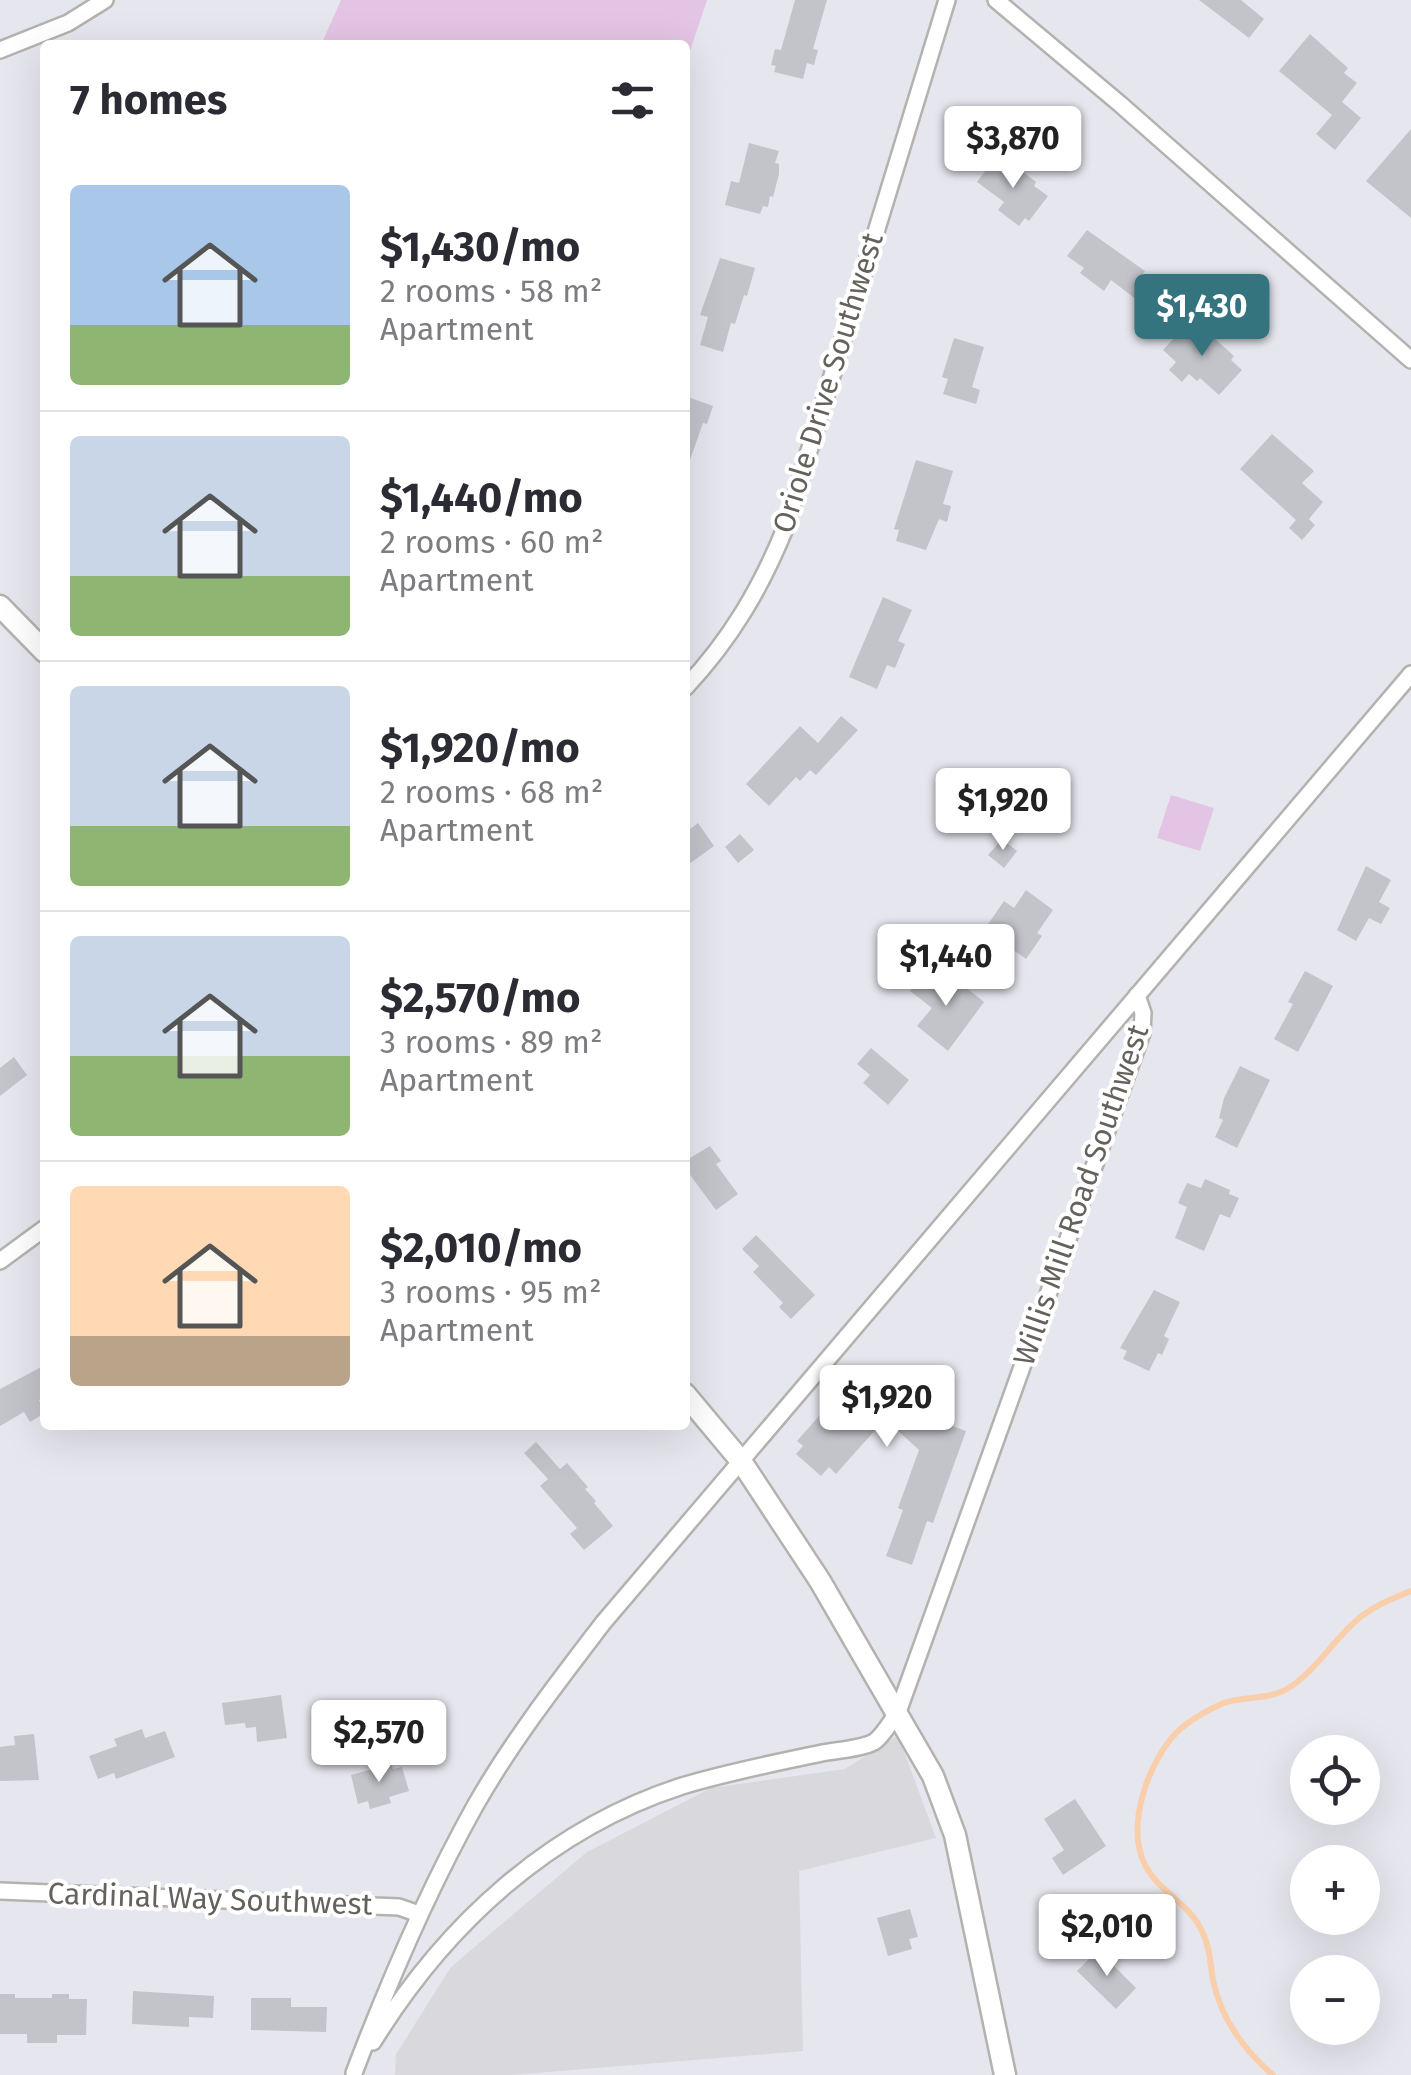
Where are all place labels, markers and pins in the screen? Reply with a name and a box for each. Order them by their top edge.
pin: $3,870 [932,106,1094,191]
pin: $1,430 [1121,274,1283,359]
pin: $1,920 [922,768,1084,853]
pin: $1,440 [865,924,1027,1009]
pin: $1,920 [806,1365,968,1450]
pin: $2,570 [298,1700,460,1785]
pin: $2,010 [1026,1894,1188,1979]

